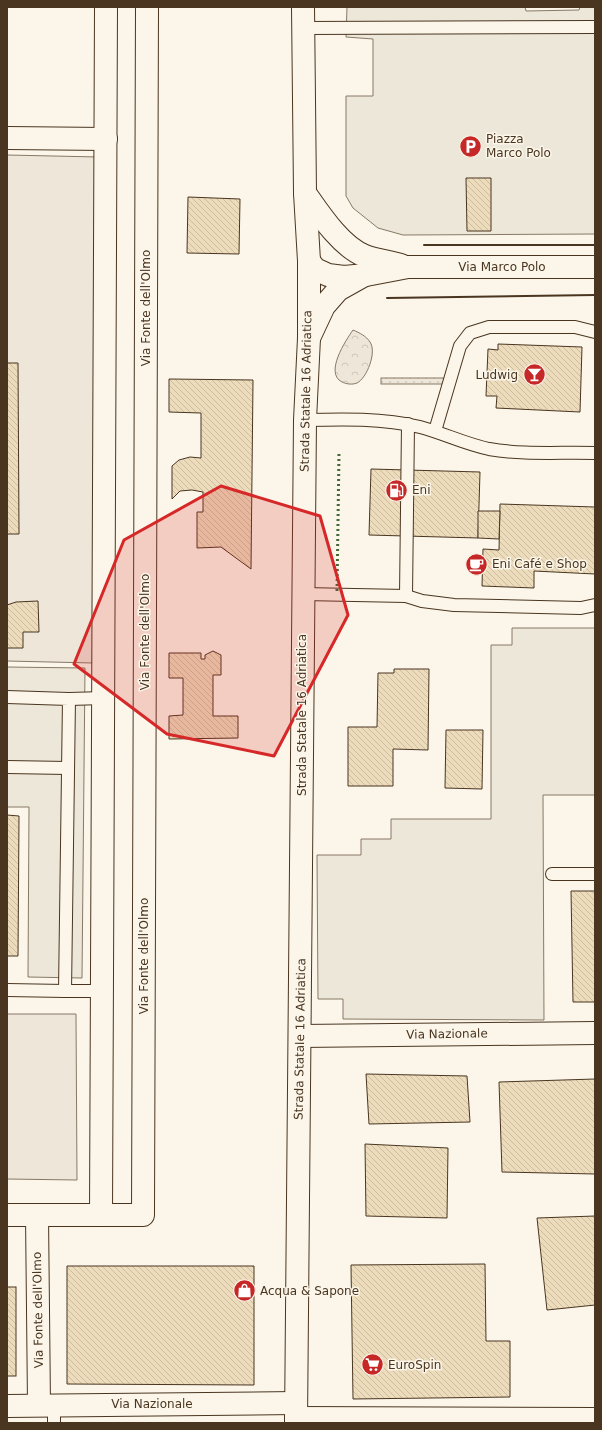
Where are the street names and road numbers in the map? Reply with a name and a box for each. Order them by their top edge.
street label: Via Fonte dell'Olmo [139,250,153,366]
street label: Via Marco Polo [458,260,546,274]
street label: Strada Statale 16 Adriatica [298,310,314,472]
street label: Via Fonte dell'Olmo [138,574,152,690]
street label: Strada Statale 16 Adriatica [295,634,309,796]
street label: Via Fonte dell'Olmo [137,898,151,1014]
street label: Strada Statale 16 Adriatica [292,958,308,1120]
street label: Via Nazionale [406,1026,488,1042]
street label: Via Fonte dell'Olmo [30,1252,46,1368]
street label: Via Nazionale [111,1397,193,1411]

